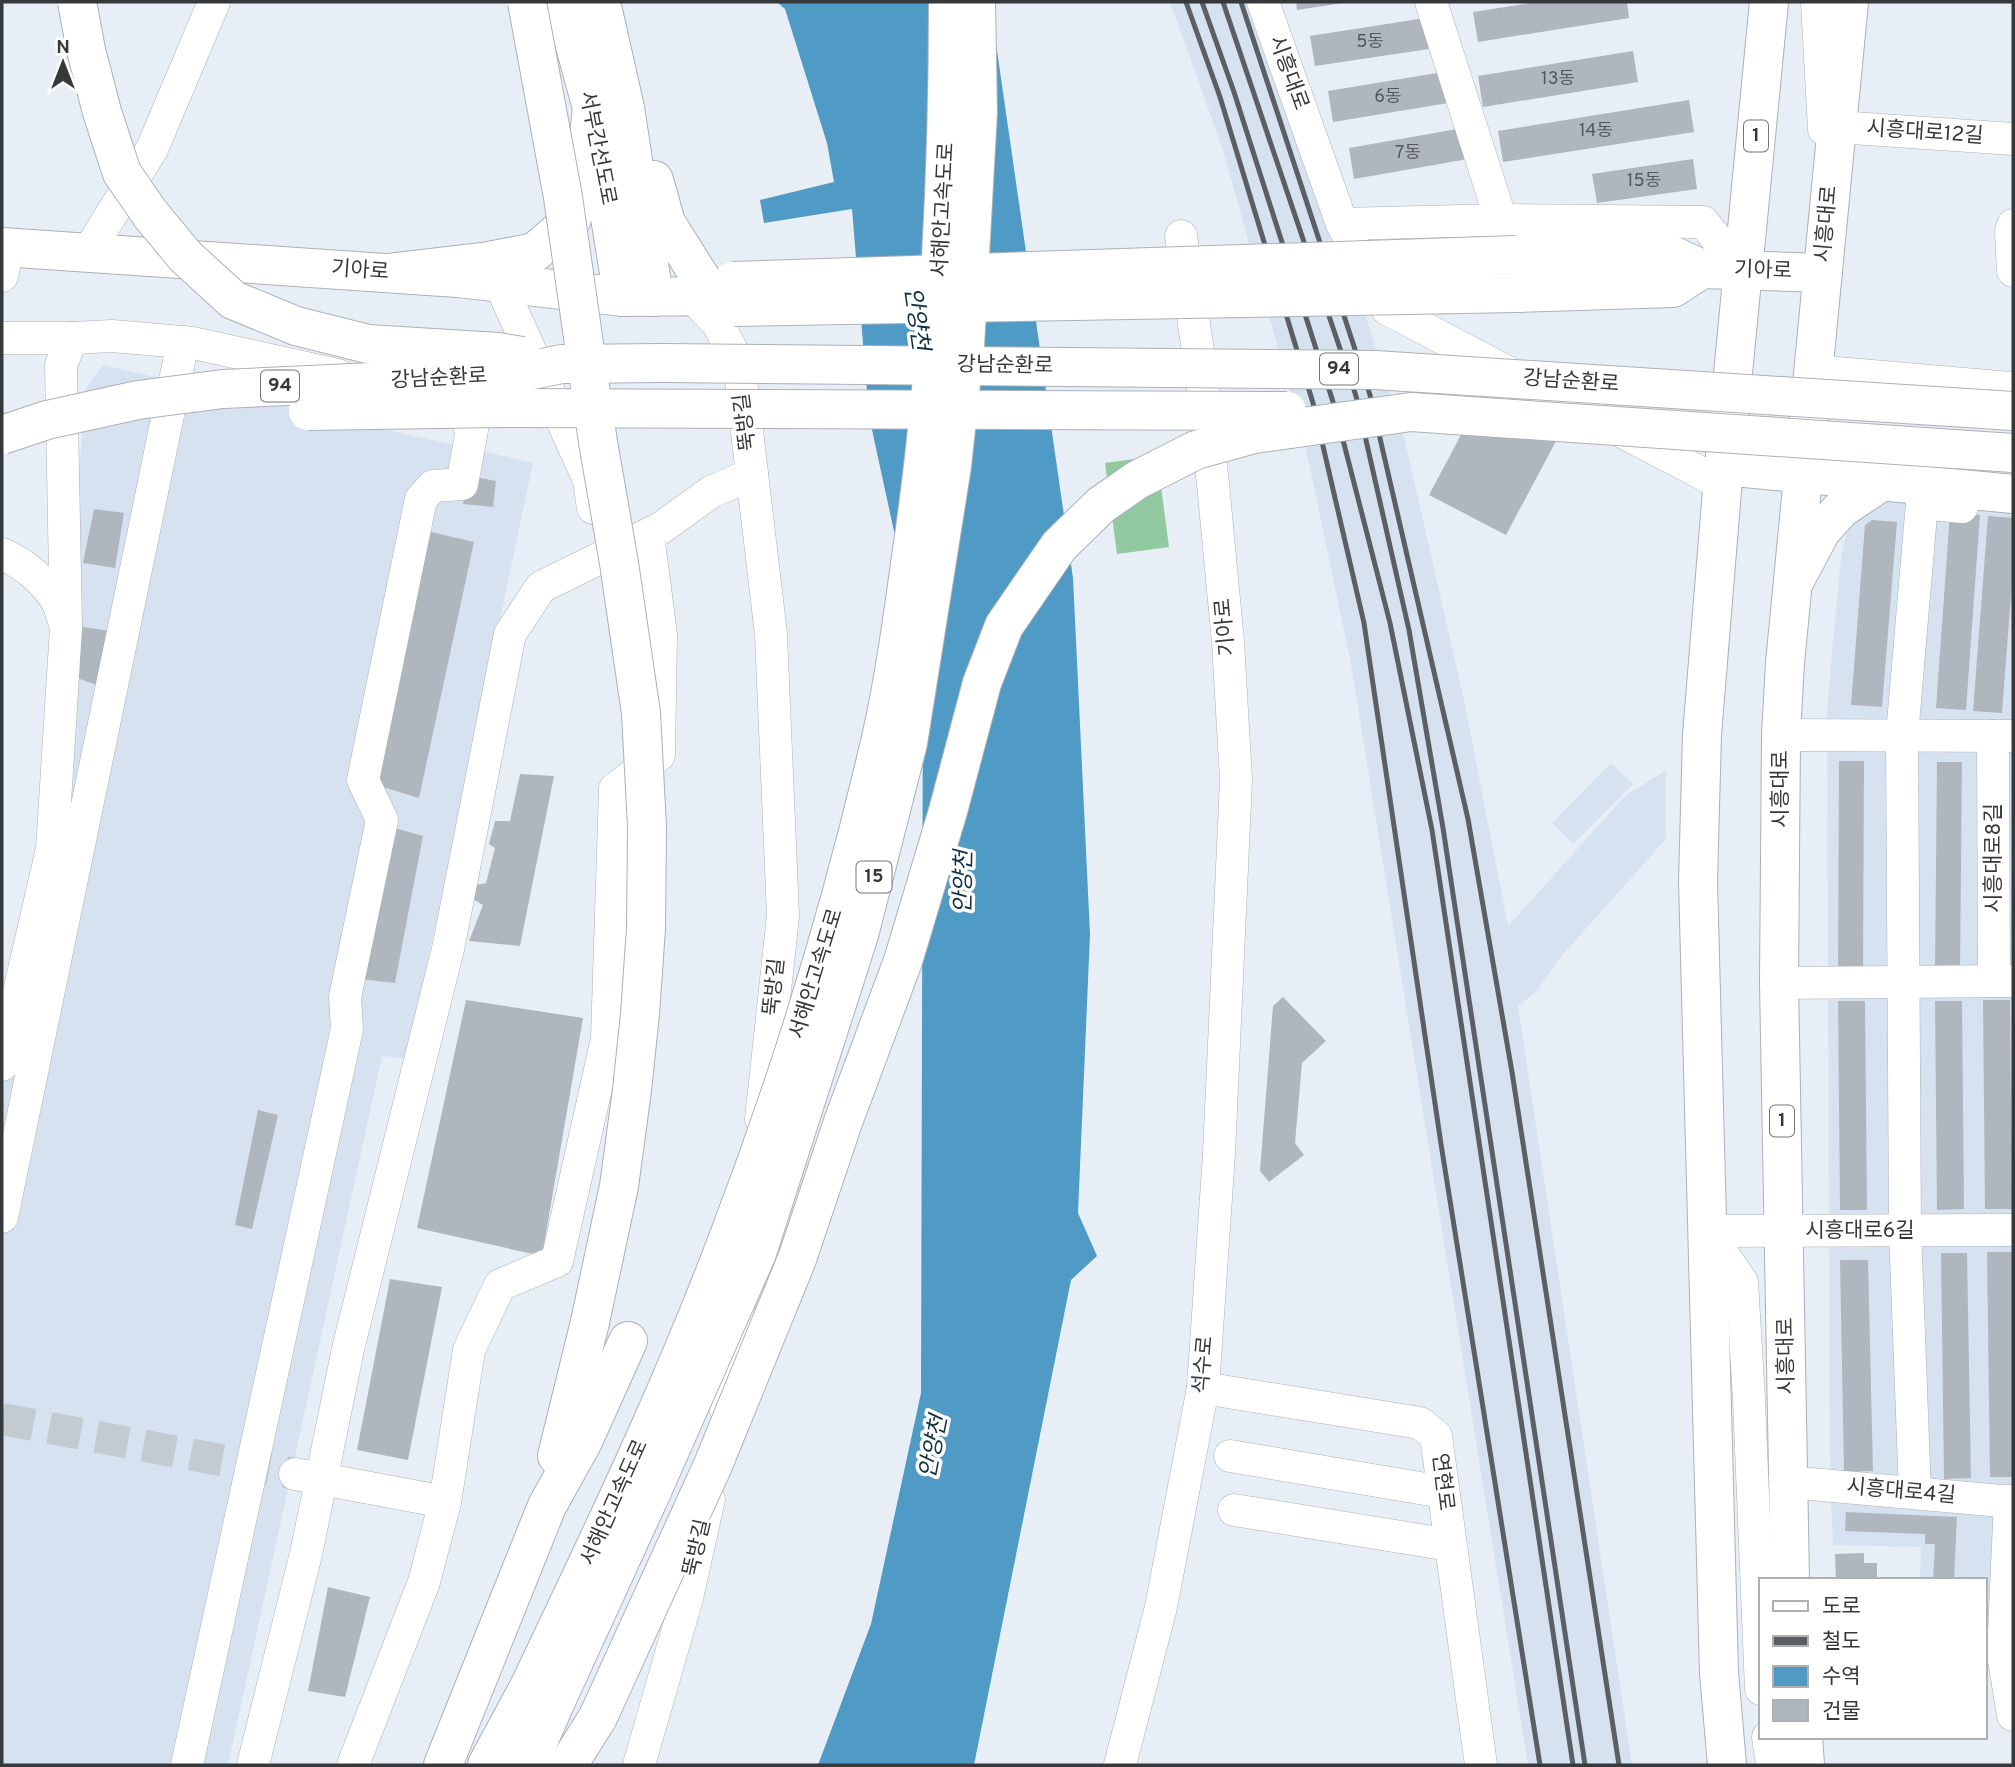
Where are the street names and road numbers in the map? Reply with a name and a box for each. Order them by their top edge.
street label: 시흥대로 [1262,32,1314,114]
street label: 서부간선도로 [573,89,621,207]
street label: 시흥대로12길 [1866,115,1984,151]
road number: 1 [1744,120,1768,152]
street label: 서해안고속도로 [927,142,961,278]
street label: 시흥대로 [1810,184,1844,264]
street label: 기아로 [330,256,390,286]
street label: 기아로 [1734,256,1792,286]
street label: 강남순환로 [956,352,1054,380]
road number: 94 [1320,354,1358,384]
street label: 강남순환로 [390,363,488,395]
street label: 강남순환로 [1522,365,1620,399]
road number: 94 [261,370,299,402]
street label: 뚝방길 [729,392,763,452]
street label: 기아로 [1210,597,1242,657]
street label: 시흥대로 [1768,750,1795,828]
street label: 시흥대로8길 [1981,803,2008,913]
road number: 15 [856,862,892,892]
street label: 서해안고속도로 [784,905,850,1043]
street label: 뚝방길 [759,957,791,1017]
road number: 1 [1770,1106,1794,1136]
street label: 시흥대로6길 [1805,1218,1915,1245]
street label: 시흥대로 [1773,1317,1801,1395]
street label: 석수로 [1188,1335,1220,1395]
street label: 서해안고속도로 [575,1436,655,1570]
street label: 연현로 [1425,1452,1459,1512]
street label: 시흥대로4길 [1845,1474,1957,1510]
street label: 뚝방길 [678,1517,718,1579]

